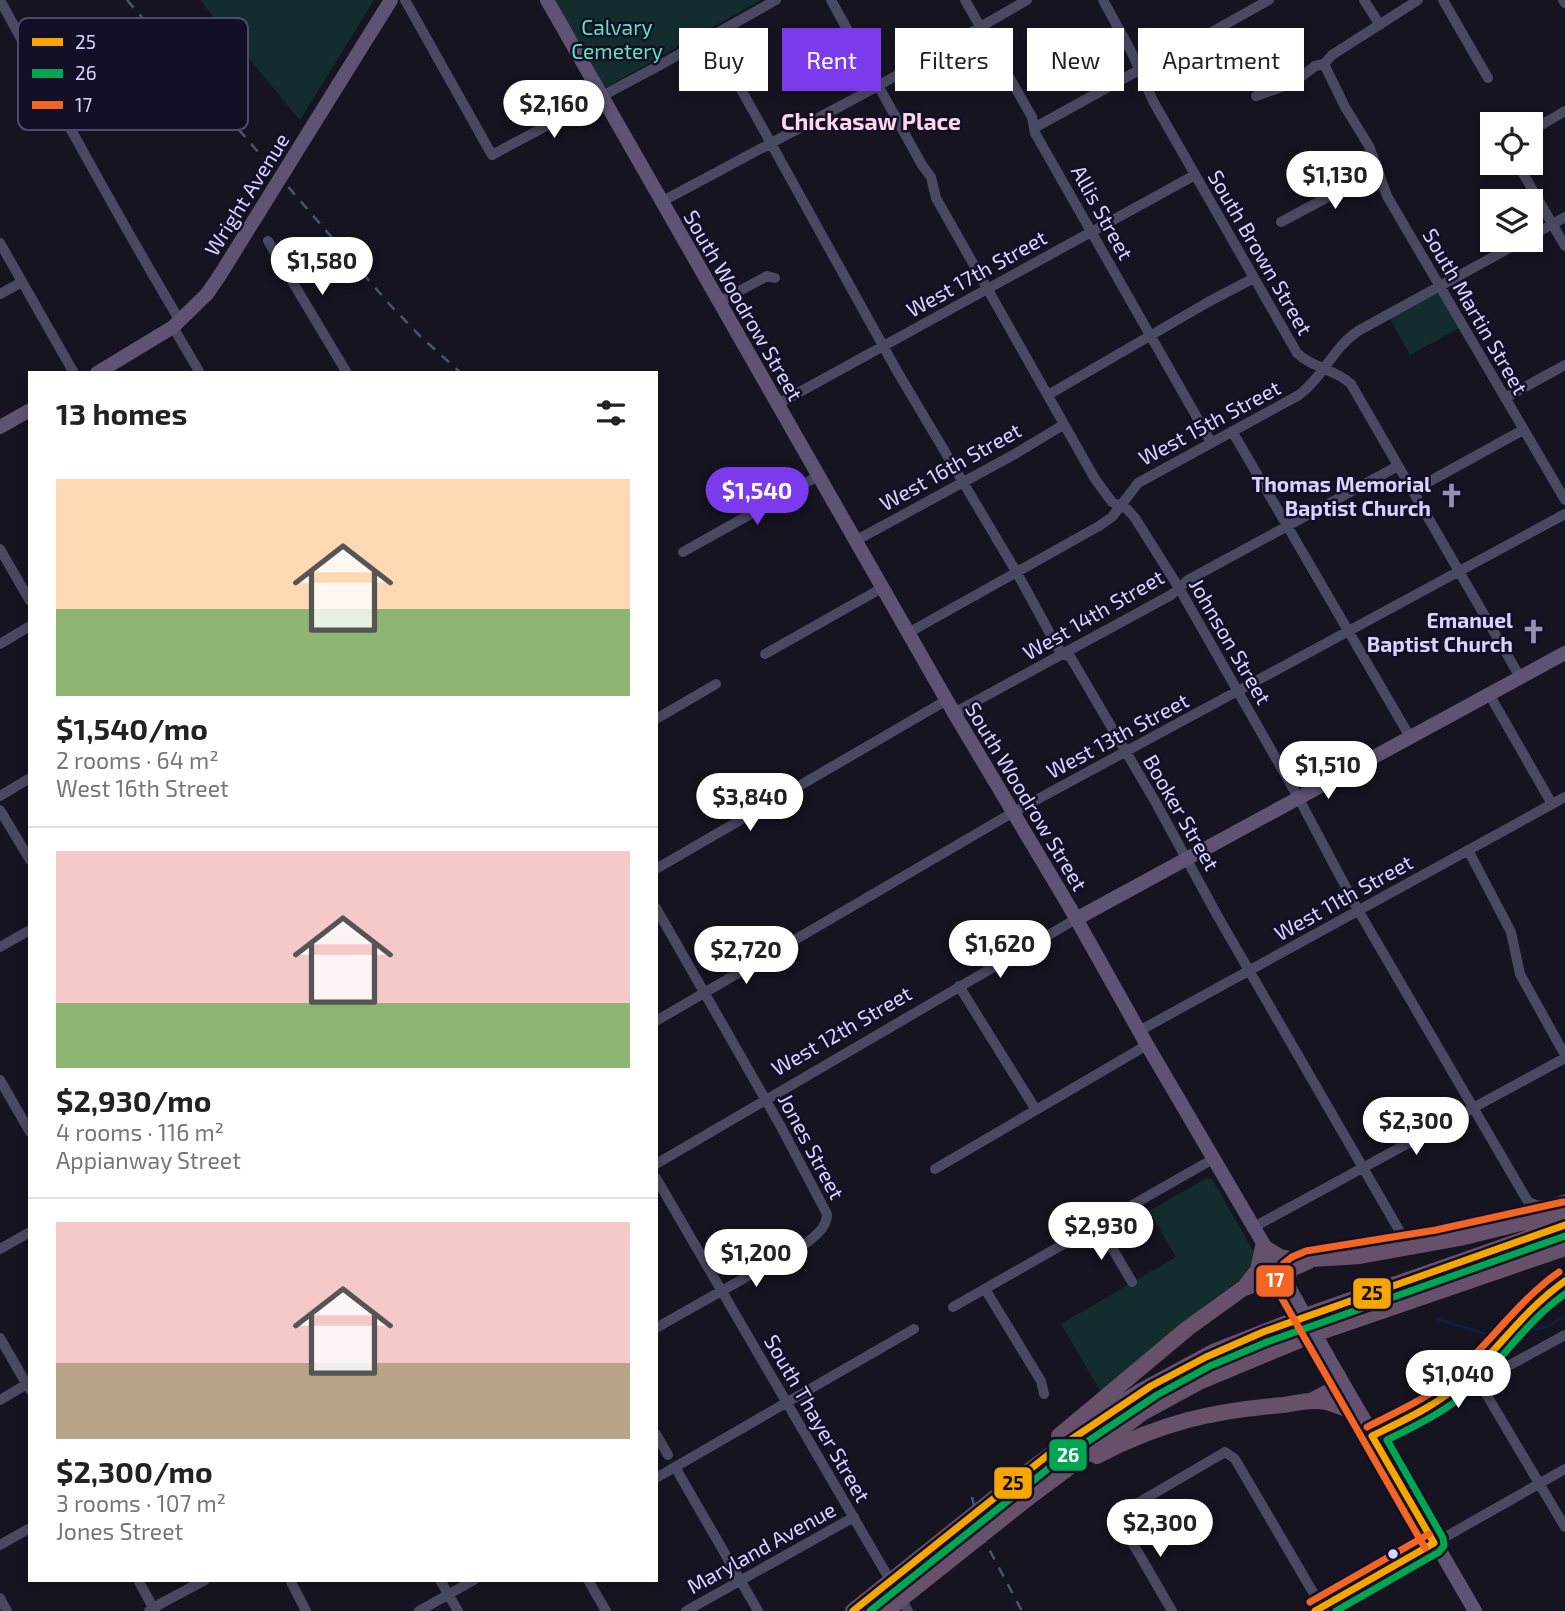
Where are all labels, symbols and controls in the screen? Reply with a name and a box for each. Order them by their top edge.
park label: Calvary Cemetery [571,14,663,63]
legend [18,18,248,130]
chip: Buy [679,28,768,91]
chip: Rent [782,28,881,91]
chip: Filters [895,28,1013,91]
chip: New [1027,28,1124,91]
chip: Apartment [1138,28,1304,91]
text: 25 [75,30,96,53]
text: 26 [75,61,97,84]
pin: $2,160 [497,80,611,140]
text: $2,160 [519,89,589,117]
text: 17 [75,93,93,116]
district label: Chickasaw Place [781,107,961,135]
map controls [1480,112,1543,252]
button: locate [1480,112,1543,175]
street label: Wright Avenue [198,128,294,260]
pin: $1,130 [1278,152,1392,211]
street label: Allis Street [1067,160,1139,264]
text: $1,130 [1302,160,1368,188]
street label: South Brown Street [1204,165,1318,339]
button: layers [1480,189,1543,252]
street label: South Woodrow Street [679,205,809,405]
street label: West 17th Street [901,224,1051,322]
street label: South Martin Street [1418,224,1534,398]
pin: $1,580 [265,238,379,297]
text: $1,580 [287,246,357,274]
street label: West 15th Street [1134,374,1284,470]
icon: filters [592,394,630,432]
text: 13 homes [56,395,187,431]
street label: West 16th Street [875,417,1025,515]
pin: $1,540 [700,468,814,527]
place label: Thomas Memorial Baptist Church [1252,471,1431,520]
text: $1,540 [722,476,792,504]
church icon: Thomas Memorial Baptist Church [1437,481,1465,509]
icon: home [280,525,406,651]
street label: West 14th Street [1018,564,1168,664]
street label: Johnson Street [1185,574,1277,708]
place label: Emanuel Baptist Church [1367,607,1513,656]
church icon: Emanuel Baptist Church [1519,617,1547,645]
street label: West 13th Street [1042,687,1192,783]
street label: South Woodrow Street [961,697,1093,895]
text: $1,540/mo [56,710,208,746]
pin: $1,510 [1271,742,1385,801]
text: 2 rooms · 64 m² [56,746,219,774]
street label: Booker Street [1139,750,1225,874]
text: $1,510 [1295,750,1361,778]
text: West 16th Street [56,774,229,802]
pin: $3,840 [693,774,807,833]
text: $3,840 [712,782,788,810]
street label: West 11th Street [1270,849,1416,945]
icon: home [280,897,406,1023]
pin: $1,620 [943,920,1057,980]
pin: $2,720 [689,926,803,986]
text: $1,620 [965,929,1035,957]
text: $2,720 [710,935,782,963]
street label: West 12th Street [767,980,915,1080]
text: $2,930/mo [56,1082,211,1118]
street label: Jones Street [774,1089,850,1203]
pin: $2,300 [1359,1098,1473,1157]
text: $2,300 [1379,1106,1453,1134]
text: 4 rooms · 116 m² [56,1118,224,1146]
text: Appianway Street [56,1146,241,1174]
pin: $2,930 [1044,1202,1158,1262]
text: $2,930 [1064,1211,1138,1239]
pin: $1,200 [699,1230,813,1289]
text: $1,200 [720,1238,792,1266]
line badge: 17 [1255,1264,1295,1298]
icon: home [280,1268,406,1394]
text: 17 [1266,1268,1284,1291]
line badge: 25 [1352,1277,1392,1310]
text: 25 [1361,1281,1383,1304]
street label: South Thayer Street [760,1330,876,1506]
pin: $1,040 [1401,1350,1515,1410]
text: $1,040 [1422,1359,1494,1387]
line badge: 26 [1048,1438,1088,1472]
text: 26 [1057,1443,1079,1466]
text: $2,300/mo [56,1453,213,1489]
line badge: 25 [993,1466,1033,1500]
text: 25 [1002,1471,1024,1494]
text: 3 rooms · 107 m² [56,1489,226,1517]
street label: Maryland Avenue [682,1496,840,1598]
pin: $2,300 [1103,1500,1217,1559]
text: $2,300 [1123,1508,1197,1536]
text: Jones Street [56,1517,183,1545]
unlabelled marker [1386,1547,1400,1561]

